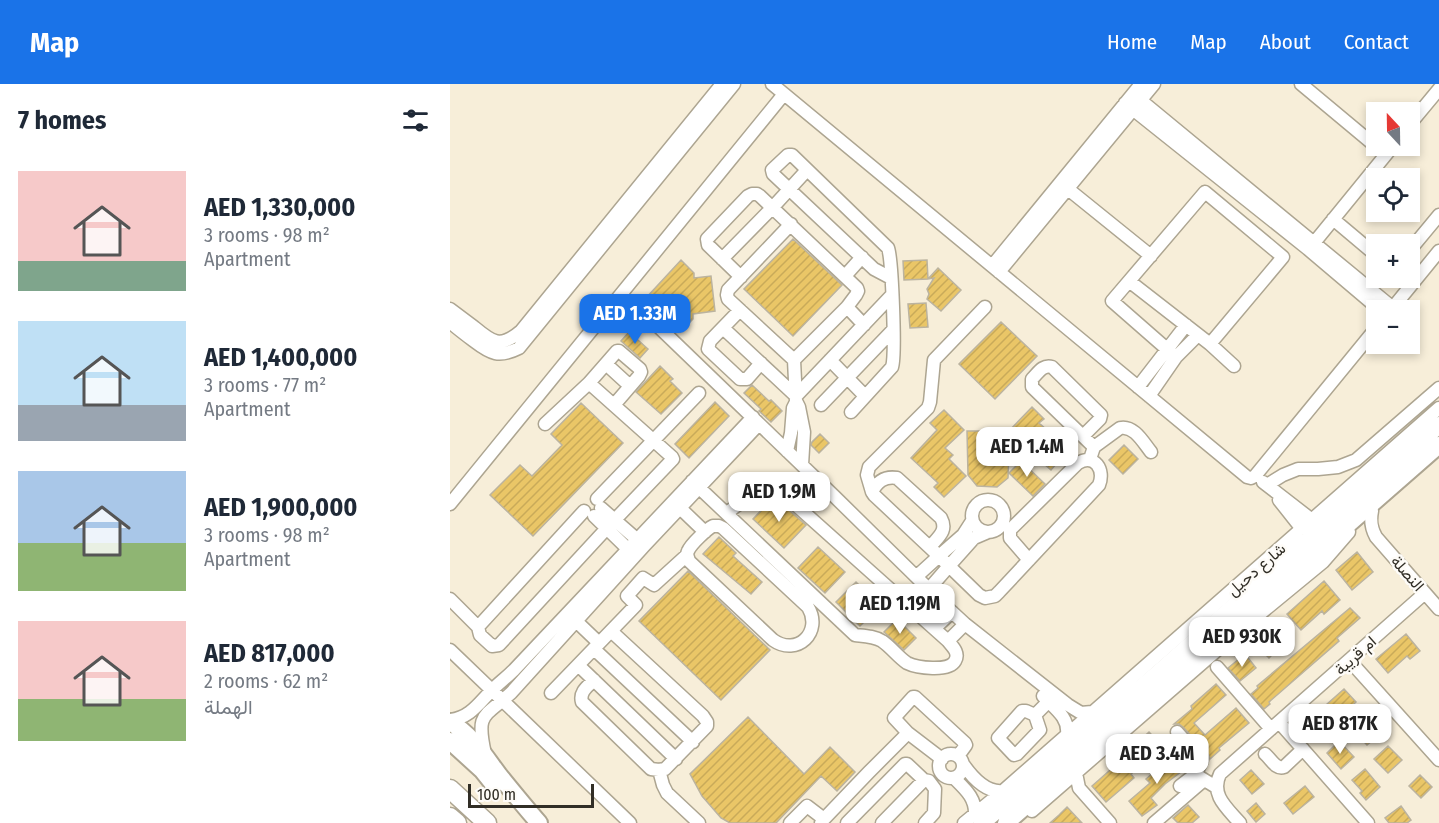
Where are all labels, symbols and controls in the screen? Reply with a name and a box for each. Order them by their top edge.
text: Map [30,26,79,59]
text: Home [1107,29,1157,55]
text: Map [1190,29,1227,55]
text: About [1260,29,1311,55]
text: Contact [1344,29,1409,55]
north arrow [1366,102,1420,156]
map controls [1366,102,1420,354]
icon: filters [399,104,432,137]
text: 7 homes [18,105,106,136]
button: locate [1366,168,1420,222]
text: AED 1,330,000 [204,192,356,223]
icon: home [66,195,138,267]
text: 3 rooms · 98 m² [204,223,330,247]
button: + [1366,234,1420,288]
text: Apartment [204,247,291,271]
pin: AED 1.33M [566,294,704,345]
button: − [1366,300,1420,354]
text: AED 1.33M [593,301,677,325]
text: AED 1,400,000 [204,342,357,373]
icon: home [66,345,138,417]
text: 3 rooms · 77 m² [204,373,326,397]
text: Apartment [204,397,291,421]
pin: AED 1.4M [965,427,1089,478]
text: AED 1.4M [990,434,1064,458]
pin: AED 1.9M [717,472,841,523]
text: AED 1.9M [742,479,816,503]
text: AED 1,900,000 [204,492,358,523]
icon: home [66,495,138,567]
text: 3 rooms · 98 m² [204,523,330,547]
street label: شارع دحيل [1223,539,1291,601]
text: Apartment [204,547,291,571]
street label: النصلة [1387,552,1428,595]
pin: AED 1.19M [831,584,969,635]
text: AED 1.19M [860,591,940,615]
pin: AED 930K [1180,617,1304,668]
text: AED 930K [1203,624,1281,648]
street label: ام قريبة [1331,632,1381,680]
text: AED 817,000 [204,638,335,669]
icon: home [66,645,138,717]
text: 2 rooms · 62 m² [204,669,328,693]
text: الهملة [204,695,253,719]
pin: AED 817K [1278,704,1402,755]
text: AED 817K [1302,711,1378,735]
pin: AED 3.4M [1095,734,1219,785]
text: AED 3.4M [1120,741,1194,765]
scale bar [468,781,594,808]
text: 100 m [477,785,516,804]

